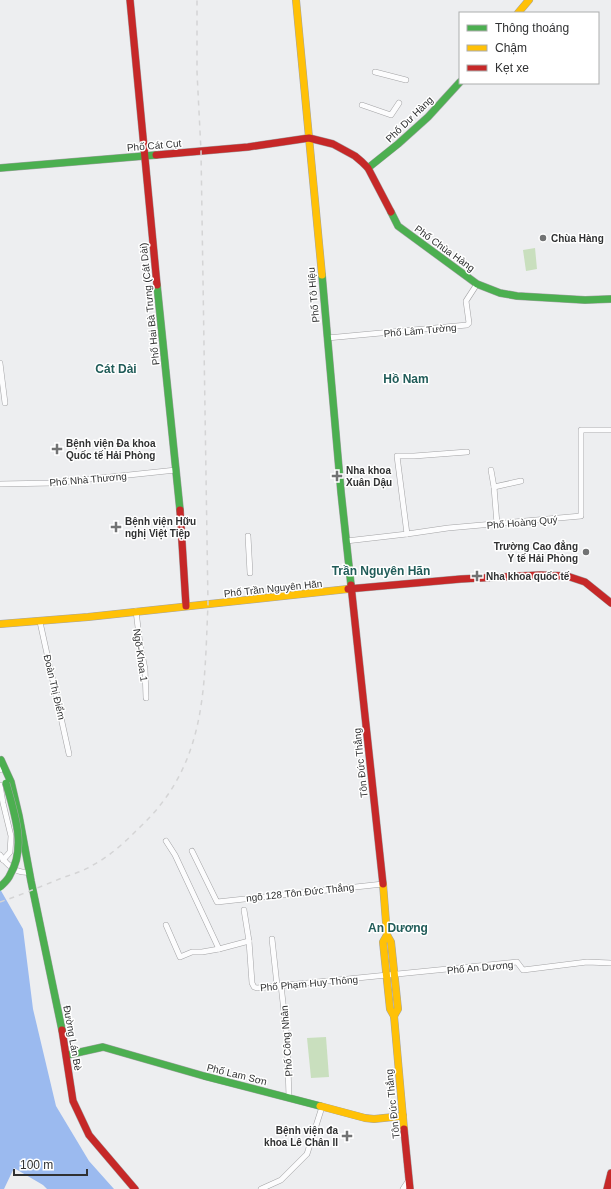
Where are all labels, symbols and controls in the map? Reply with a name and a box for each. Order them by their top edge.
legend [459,12,599,84]
text: Thông thoáng [495,21,569,35]
text: Chậm [495,41,527,55]
text: Kẹt xe [495,61,529,75]
street label: Phố Dư Hàng [384,94,435,145]
street label: Phố Cát Cụt [126,138,182,153]
street label: Phố Chùa Hàng [413,223,477,274]
marker: Chùa Hàng [538,233,548,243]
place label: Chùa Hàng [551,233,604,244]
street label: Phố Hai Bà Trưng (Cát Dài) [138,242,161,366]
street label: Phố Tô Hiệu [306,267,321,323]
street label: Phố Lâm Tường [383,322,457,339]
district label: Cát Dài [95,362,137,376]
district label: Hồ Nam [383,372,429,386]
place label: Bệnh viện Đa khoa Quốc tế Hải Phòng [66,438,156,461]
marker: Bệnh viện Đa khoa Quốc tế Hải Phòng [51,443,63,455]
place label: Nha khoa Xuân Dậu [346,465,392,489]
marker: Nha khoa Xuân Dậu [331,470,343,482]
street label: Phố Nhà Thương [49,471,127,488]
street label: Phố Hoàng Quý [486,514,558,531]
place label: Bệnh viện Hữu nghị Việt Tiệp [125,516,196,540]
marker: Bệnh viện Hữu nghị Việt Tiệp [110,521,122,533]
place label: Trường Cao đẳng Y tế Hải Phòng [494,540,578,564]
marker: Trường Cao đẳng Y tế Hải Phòng [581,547,591,557]
district label: Trần Nguyên Hãn [332,564,430,578]
marker: Nha khoa quốc tế [471,570,483,582]
place label: Nha khoa quốc tế [486,571,570,582]
street label: Phố Trần Nguyên Hãn [223,578,323,599]
street label: Ngõ-Khoa 1 [131,628,150,683]
street label: Đoàn Thị Điểm [42,653,67,721]
street label: Tôn Đức Thắng [350,728,370,798]
street label: ngõ 128 Tôn Đức Thắng [245,880,355,904]
district label: An Dương [368,921,428,935]
street label: Phố An Dương [446,959,514,976]
street label: Phố Phạm Huy Thông [260,974,358,993]
street label: Đường Lán Bè [61,1005,84,1072]
street label: Phố Công Nhân [279,1005,294,1077]
street label: Phố Lam Sơn [206,1062,268,1087]
street label: Tôn Đức Thắng [382,1069,402,1139]
place label: Bệnh viện đa khoa Lê Chân II [264,1125,338,1148]
marker: Bệnh viện đa khoa Lê Chân II [341,1130,353,1142]
scale bar [14,1151,87,1177]
text: 100 m [20,1158,53,1172]

